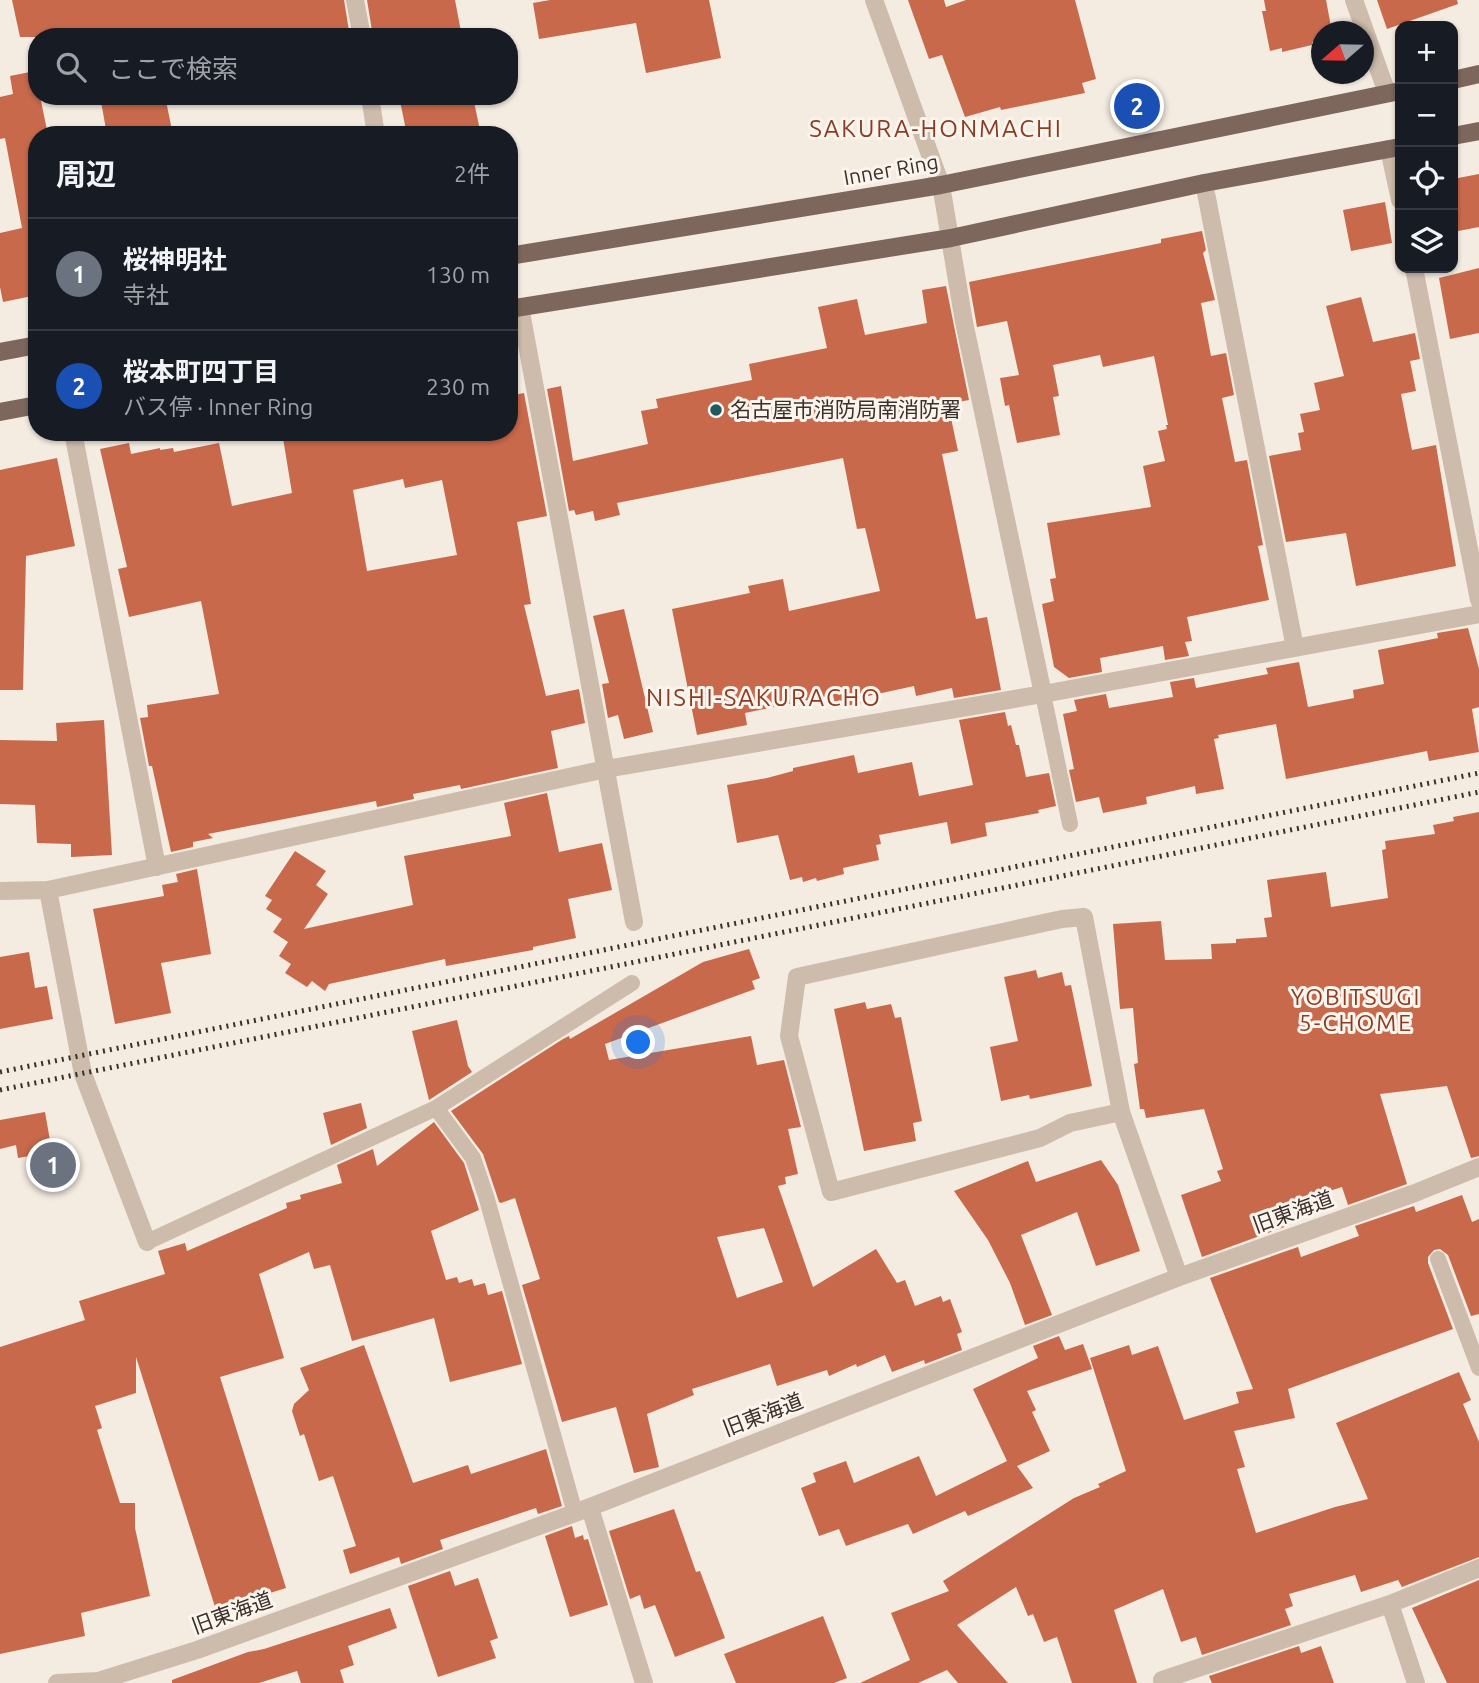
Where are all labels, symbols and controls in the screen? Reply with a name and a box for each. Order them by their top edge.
north arrow [1311,21,1374,84]
map controls [1395,21,1458,273]
button: + [1395,21,1458,84]
search box [28,28,518,105]
icon: search [52,48,90,86]
text: ここで検索 [108,54,238,83]
pin: 2 [1114,80,1160,132]
button: − [1395,84,1458,147]
district label: SAKURA-HONMACHI [809,115,1063,142]
button: locate [1395,147,1458,210]
street label: Inner Ring [841,149,940,189]
text: 周辺 [56,157,116,191]
text: 2件 [454,161,490,186]
button: layers [1395,210,1458,273]
text: 桜神明社 [123,245,227,274]
text: 1 [73,262,85,287]
text: 130 m [426,262,490,287]
text: 寺社 [123,282,169,307]
text: 桜本町四丁目 [123,357,279,386]
text: 2 [73,374,85,399]
text: 230 m [426,374,490,399]
text: バス停 · Inner Ring [123,394,313,419]
place label: 名古屋市消防局南消防署 [730,397,961,421]
marker: 名古屋市消防局南消防署 [708,402,724,418]
district label: NISHI-SAKURACHO [646,684,882,711]
district label: YOBITSUGI 5-CHOME [1291,984,1421,1035]
your location [621,1025,655,1059]
pin: 1 [30,1139,76,1191]
street label: 旧東海道 [1249,1185,1336,1237]
street label: 旧東海道 [719,1388,806,1440]
street label: 旧東海道 [188,1586,275,1638]

